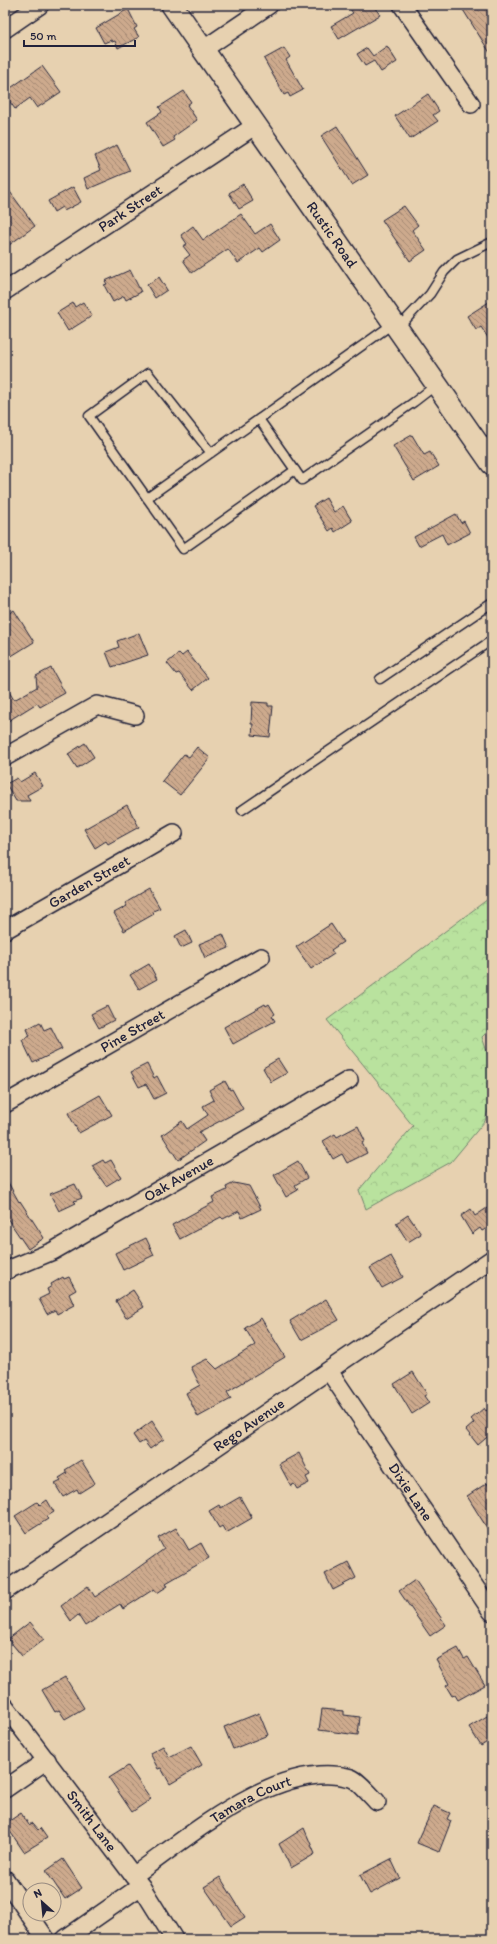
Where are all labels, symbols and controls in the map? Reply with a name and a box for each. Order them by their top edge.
scale bar [24,22,135,48]
text: 50 m [30,29,56,43]
street label: Park Street [95,180,166,236]
street label: Rustic Road [303,198,362,272]
street label: Garden Street [45,851,133,912]
street label: Pine Street [97,1005,168,1056]
street label: Oak Avenue [141,1151,217,1206]
street label: Rego Avenue [210,1394,288,1456]
street label: Dixie Lane [385,1459,437,1524]
street label: Tamara Court [207,1772,294,1827]
street label: Smith Lane [63,1787,121,1855]
north arrow [22,1882,62,1922]
text: N [31,1886,44,1901]

